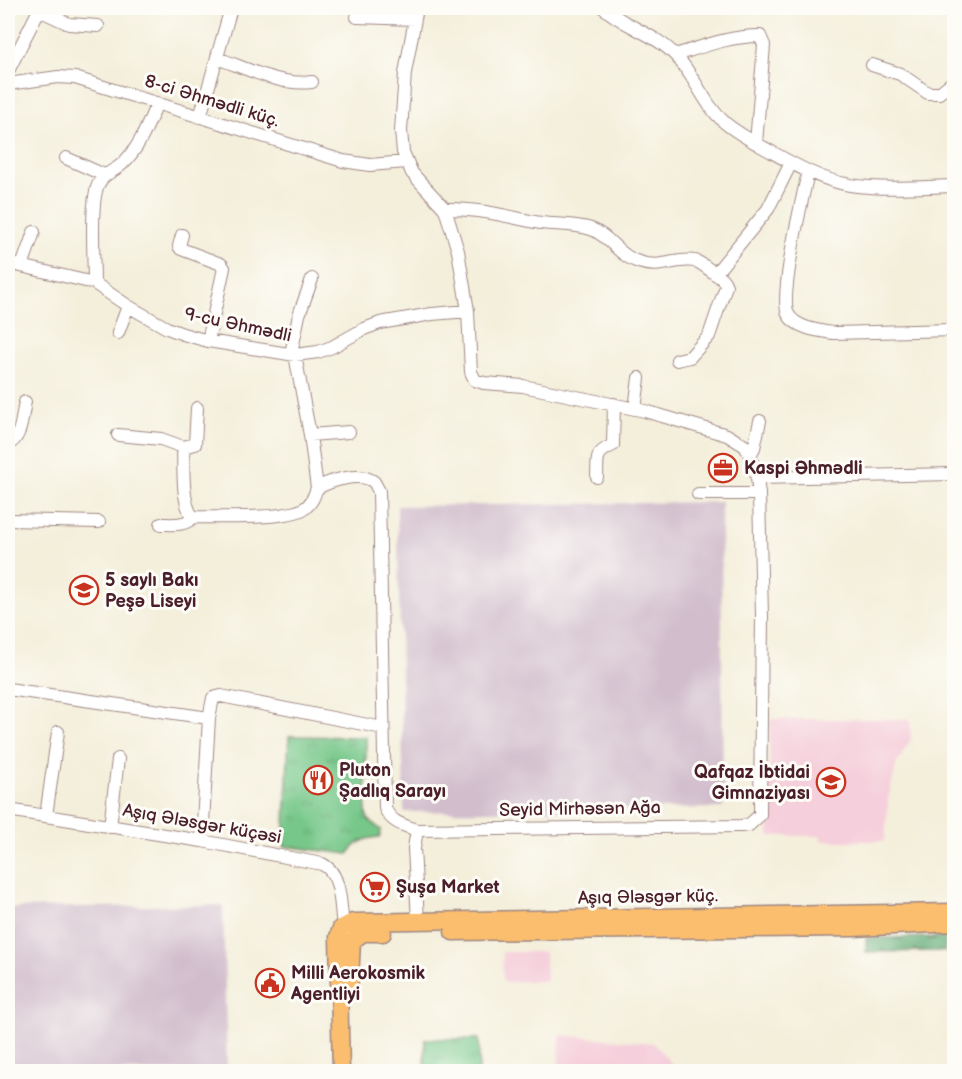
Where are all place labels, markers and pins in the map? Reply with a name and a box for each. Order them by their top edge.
office icon: Kaspi Əhmədli [707,452,739,484]
place label: Kaspi Əhmədli [744,458,863,479]
place label: 5 saylı Bakı Peşə Liseyi [105,570,198,612]
school or university icon: 5 saylı Bakı Peşə Liseyi [68,574,100,606]
place label: Qafqaz İbtidai Gimnaziyası [694,759,810,804]
place label: Pluton Şadlıq Sarayı [339,760,446,802]
restaurant icon: Pluton Şadlıq Sarayı [302,764,334,796]
school or university icon: Qafqaz İbtidai Gimnaziyası [815,766,847,798]
supermarket icon: Şuşa Market [359,871,391,903]
place label: Şuşa Market [396,877,500,898]
place label: Milli Aerokosmik Agentliyi [290,963,426,1005]
public building icon: Milli Aerokosmik Agentliyi [254,967,286,999]

